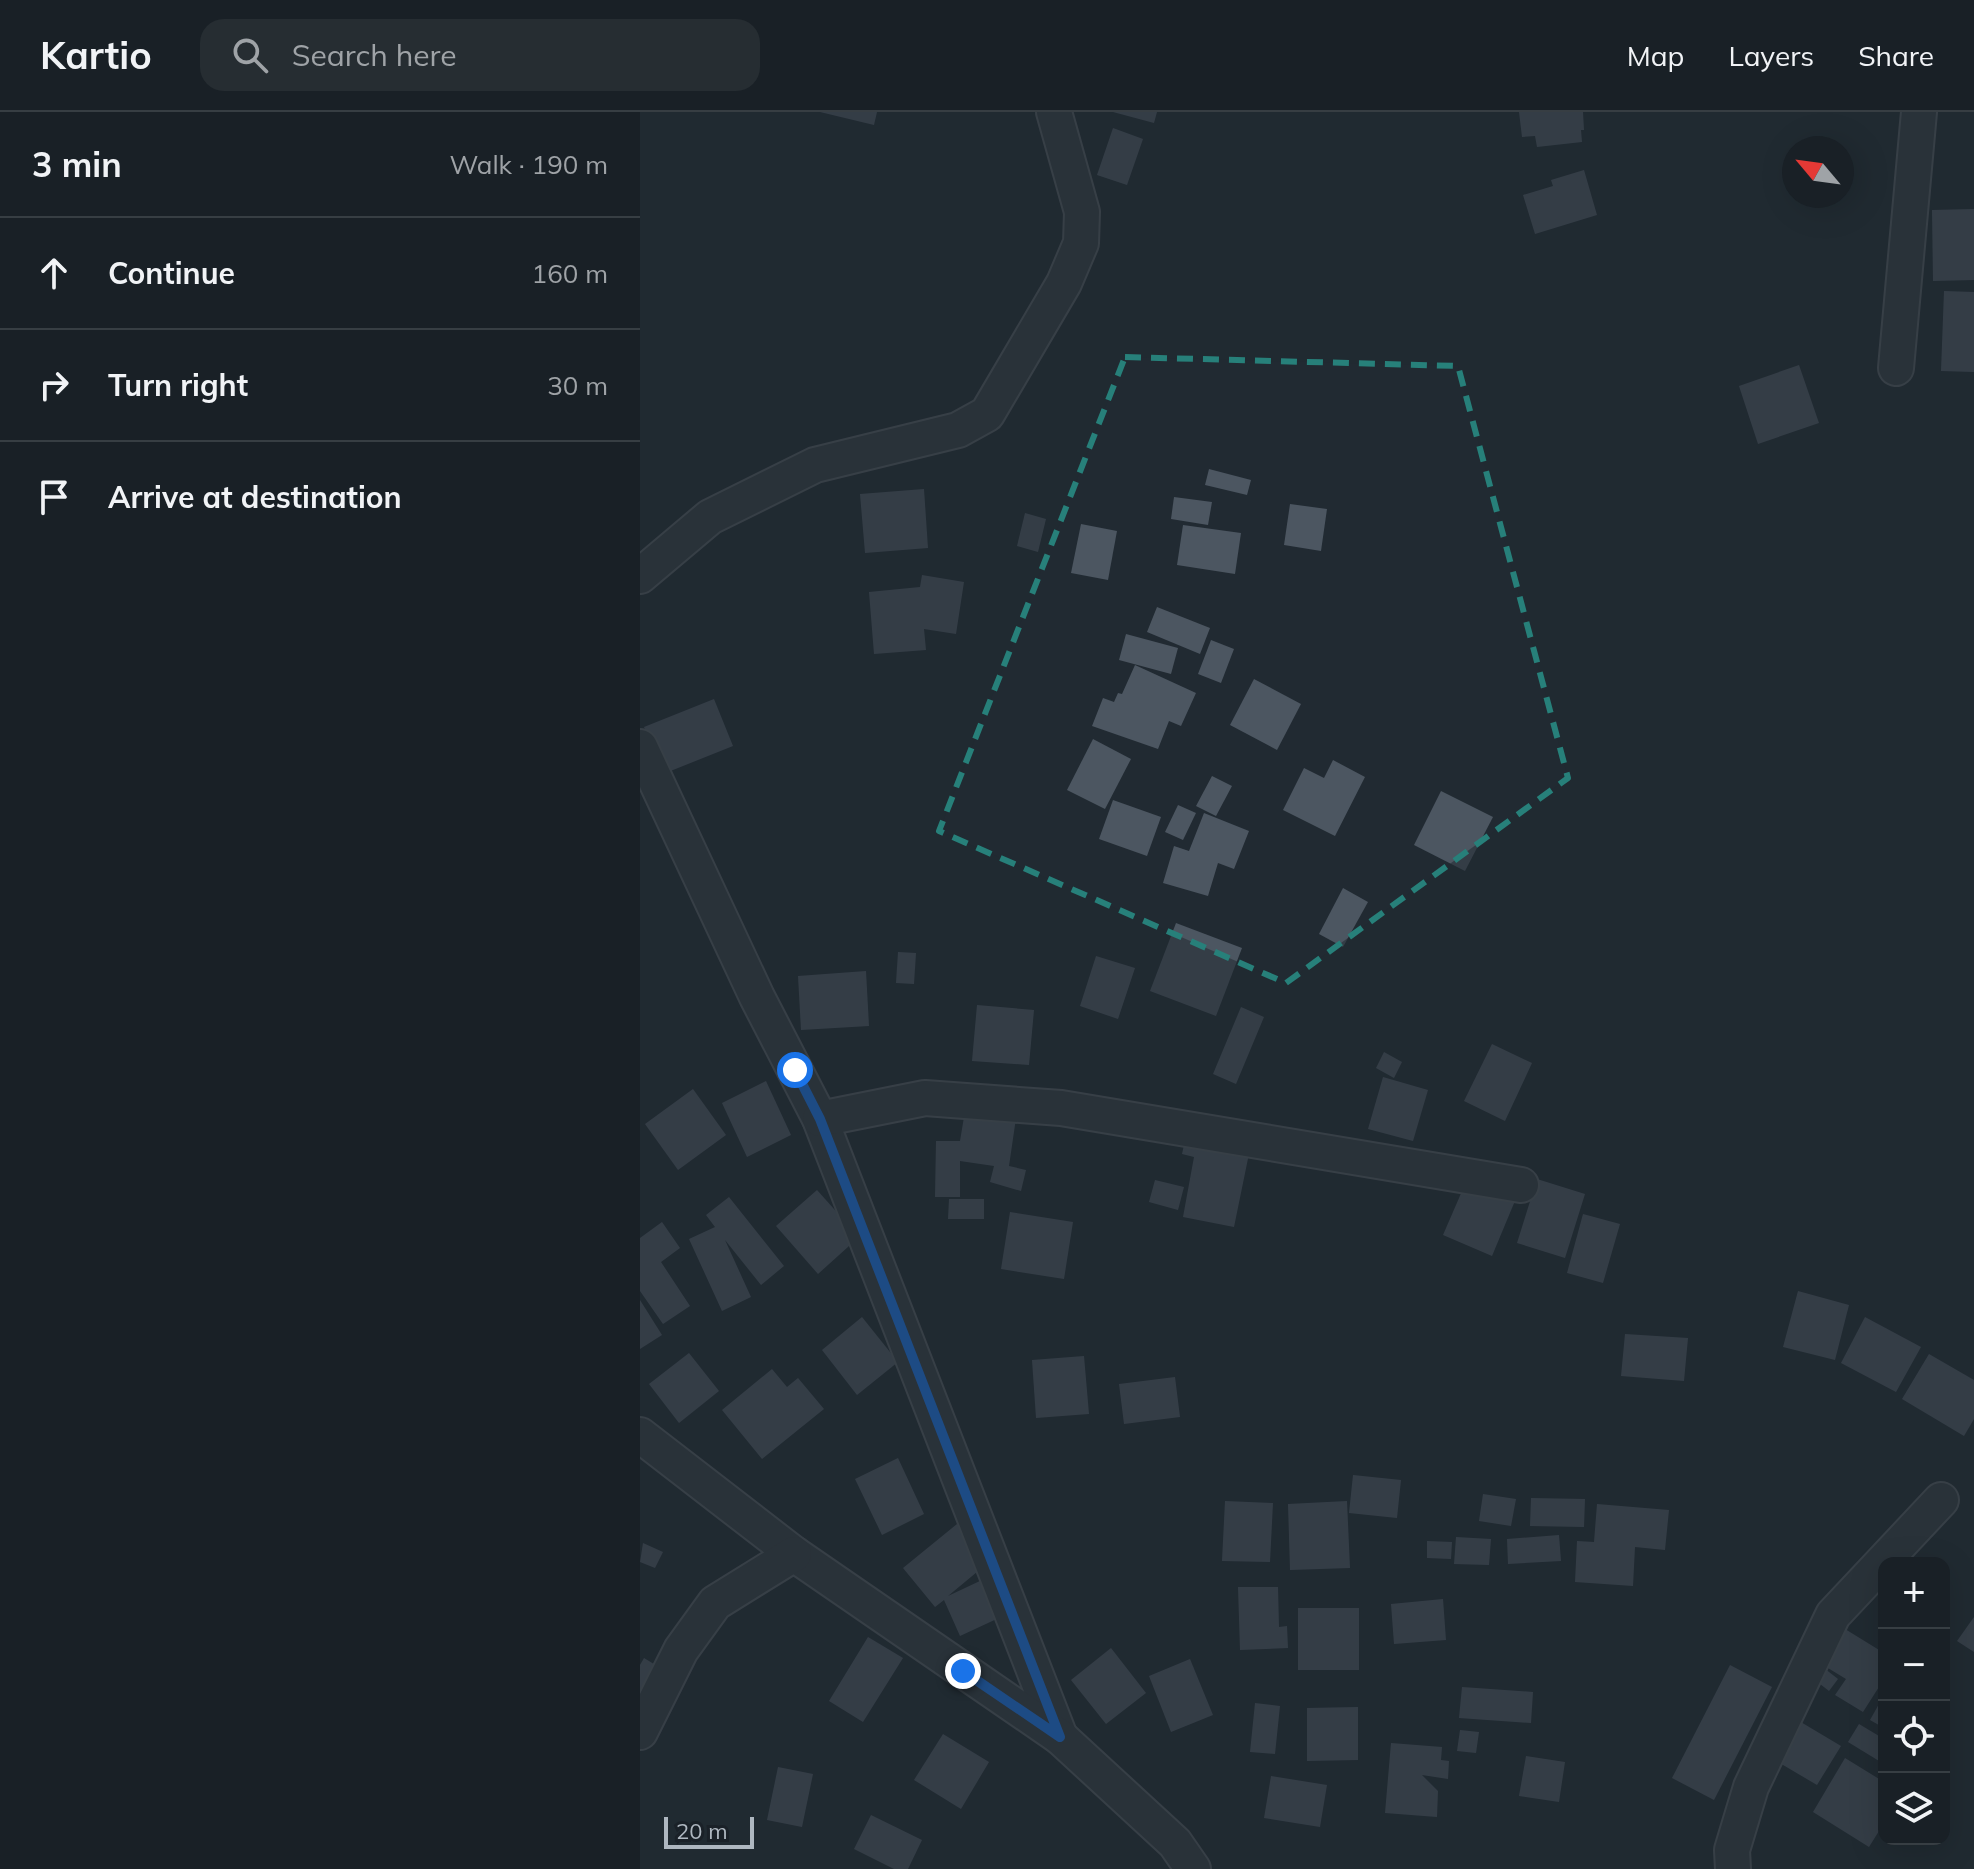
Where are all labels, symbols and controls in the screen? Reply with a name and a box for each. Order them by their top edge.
search box [200,19,760,91]
text: Kartio [40,31,152,79]
icon: search [228,33,272,77]
text: Search here [292,36,457,74]
text: Map [1627,38,1684,73]
text: Layers [1728,38,1814,73]
text: Share [1858,38,1934,73]
north arrow [1782,136,1854,208]
text: 3 min [32,143,122,186]
text: Walk · 190 m [449,148,608,181]
icon: ahead [32,251,76,295]
text: Continue [108,254,235,292]
text: 160 m [532,257,608,290]
icon: right [32,363,76,407]
text: Turn right [108,366,248,404]
text: 30 m [547,369,608,402]
icon: arrive [32,475,76,519]
text: Arrive at destination [108,478,402,516]
route start [777,1052,813,1088]
map controls [1878,1557,1950,1845]
button: + [1878,1557,1950,1629]
button: − [1878,1629,1950,1701]
route end [945,1653,981,1689]
button: locate [1878,1701,1950,1773]
button: layers [1878,1773,1950,1845]
scale bar [664,1813,754,1849]
text: 20 m [676,1817,727,1845]

